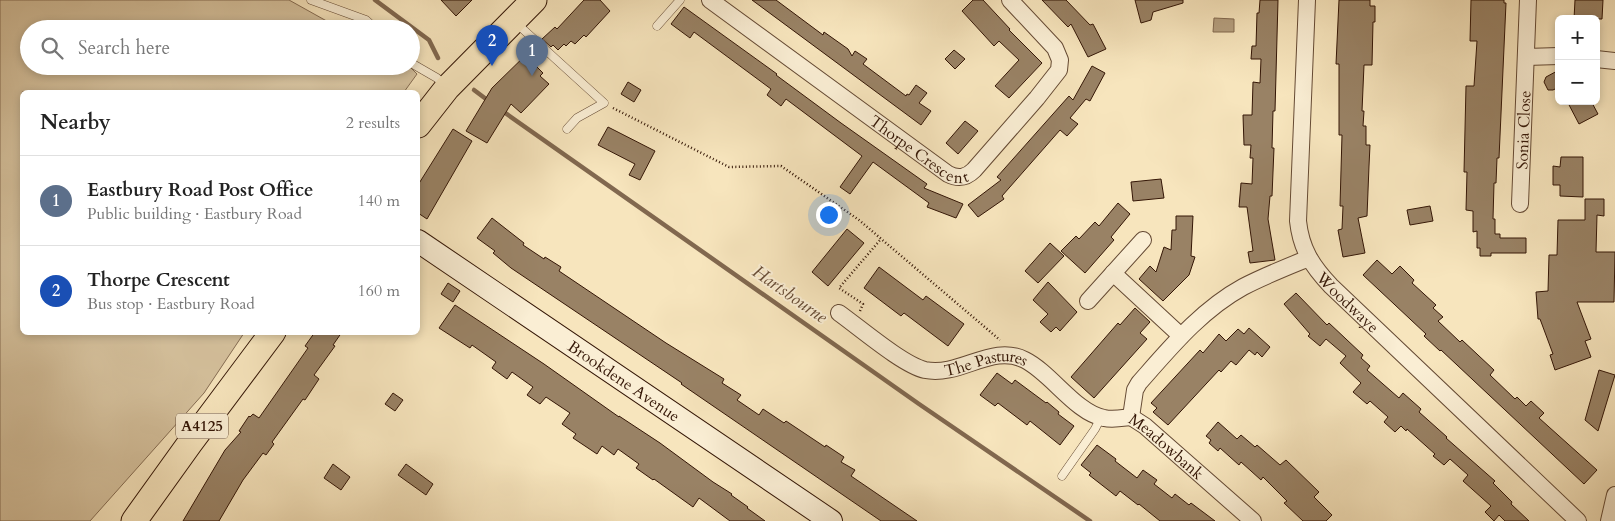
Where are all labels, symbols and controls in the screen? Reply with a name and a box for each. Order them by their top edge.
map controls [1555,15,1600,105]
button: + [1555,15,1600,60]
search box [20,20,420,75]
pin: 2 [476,25,508,66]
icon: search [38,34,66,62]
text: Search here [78,35,170,61]
pin: 1 [516,35,548,76]
button: − [1555,60,1600,105]
street label: Sonia Close [1511,90,1536,170]
text: Nearby [40,108,111,137]
street label: Thorpe Crescent [865,110,972,189]
text: 2 results [346,112,400,134]
text: Eastbury Road Post Office [87,177,314,203]
text: 1 [52,190,60,212]
text: 140 m [358,190,400,212]
your location [816,202,842,228]
text: Public building · Eastbury Road [87,203,302,225]
water label: Hartsbourne [747,259,833,330]
street label: Woodwaye [1310,266,1383,338]
text: Thorpe Crescent [87,267,230,293]
text: 2 [52,280,60,302]
text: 160 m [358,280,400,302]
text: Bus stop · Eastbury Road [87,293,255,315]
street label: Brookdene Avenue [563,336,684,427]
street label: The Pastures [942,345,1032,382]
street label: Meadowbank [1124,408,1209,485]
road number: A4125 [176,414,228,438]

